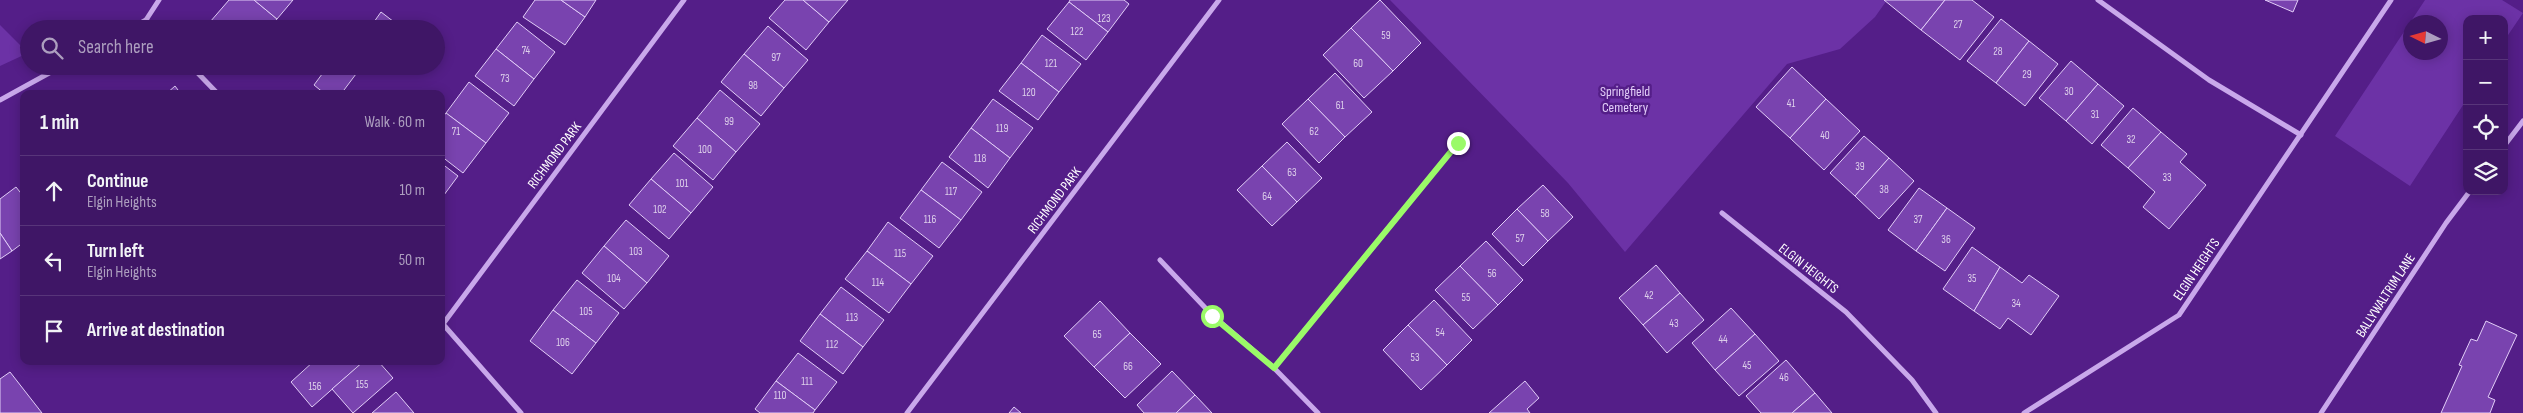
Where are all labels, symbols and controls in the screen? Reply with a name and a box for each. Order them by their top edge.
house number: 123 [1097,12,1111,25]
north arrow [2403,15,2448,60]
map controls [2463,15,2508,195]
button: + [2463,15,2508,60]
house number: 27 [1954,18,1963,31]
search box [20,20,445,75]
house number: 122 [1070,25,1084,38]
house number: 59 [1381,29,1391,42]
icon: search [38,34,66,62]
text: Search here [78,36,154,59]
house number: 74 [522,44,531,57]
house number: 28 [1993,45,2003,58]
house number: 97 [771,51,781,64]
house number: 121 [1045,57,1057,70]
house number: 60 [1353,57,1363,70]
button: − [2463,60,2508,105]
house number: 29 [2022,68,2032,81]
house number: 73 [500,72,510,85]
house number: 98 [748,79,758,92]
park label: Springfield Cemetery [1600,83,1650,116]
house number: 30 [2064,85,2074,98]
house number: 120 [1022,86,1036,99]
house number: 41 [1787,97,1795,110]
house number: 61 [1336,99,1344,112]
button: locate [2463,105,2508,150]
house number: 31 [2091,108,2099,121]
text: 1 min [40,110,79,135]
text: Walk · 60 m [365,113,425,132]
house number: 99 [724,115,734,128]
street label: RICHMOND PARK [524,118,585,192]
house number: 119 [996,122,1008,135]
house number: 71 [452,125,460,138]
house number: 62 [1309,125,1319,138]
house number: 40 [1820,129,1830,142]
route end [1447,132,1470,155]
house number: 32 [2126,133,2136,146]
house number: 100 [698,143,712,156]
button: layers [2463,150,2508,195]
house number: 118 [974,152,986,165]
house number: 39 [1855,160,1865,173]
street label: RICHMOND PARK [1024,163,1085,237]
house number: 63 [1287,166,1297,179]
text: Continue [87,170,148,193]
house number: 33 [2162,171,2172,184]
icon: ahead [40,177,68,205]
house number: 101 [676,177,688,190]
text: 10 m [399,181,425,200]
house number: 38 [1879,183,1889,196]
house number: 117 [945,185,958,198]
house number: 64 [1262,190,1272,203]
text: Elgin Heights [87,193,157,212]
house number: 102 [653,203,667,216]
house number: 58 [1540,207,1550,220]
house number: 116 [924,213,936,226]
house number: 37 [1913,213,1923,226]
house number: 57 [1516,232,1525,245]
house number: 36 [1941,233,1951,246]
street label: ELGIN HEIGHTS [2169,235,2223,304]
text: Turn left [87,240,144,263]
street label: ELGIN HEIGHTS [1775,240,1842,297]
house number: 103 [629,245,643,258]
icon: left [40,247,68,275]
house number: 115 [894,247,906,260]
street label: BALLYWALTRIM LANE [2352,250,2419,340]
text: 50 m [399,251,425,270]
text: Elgin Heights [87,263,157,282]
house number: 56 [1487,267,1497,280]
house number: 104 [607,272,621,285]
house number: 35 [1967,272,1977,285]
house number: 114 [872,276,885,289]
house number: 42 [1644,289,1654,302]
house number: 55 [1462,291,1470,304]
house number: 34 [2011,297,2021,310]
house number: 105 [579,305,593,318]
route start [1201,305,1224,328]
house number: 113 [846,311,859,324]
icon: arrive [40,317,68,345]
house number: 43 [1669,317,1679,330]
text: Arrive at destination [87,319,225,342]
house number: 54 [1435,326,1445,339]
house number: 65 [1092,328,1102,341]
house number: 44 [1718,333,1728,346]
house number: 106 [556,336,570,349]
house number: 112 [826,338,839,351]
house number: 53 [1410,351,1420,364]
house number: 45 [1742,359,1752,372]
house number: 66 [1123,360,1133,373]
house number: 46 [1779,371,1789,384]
house number: 111 [801,375,813,388]
house number: 155 [356,378,368,391]
house number: 156 [308,380,322,393]
house number: 110 [774,389,786,402]

